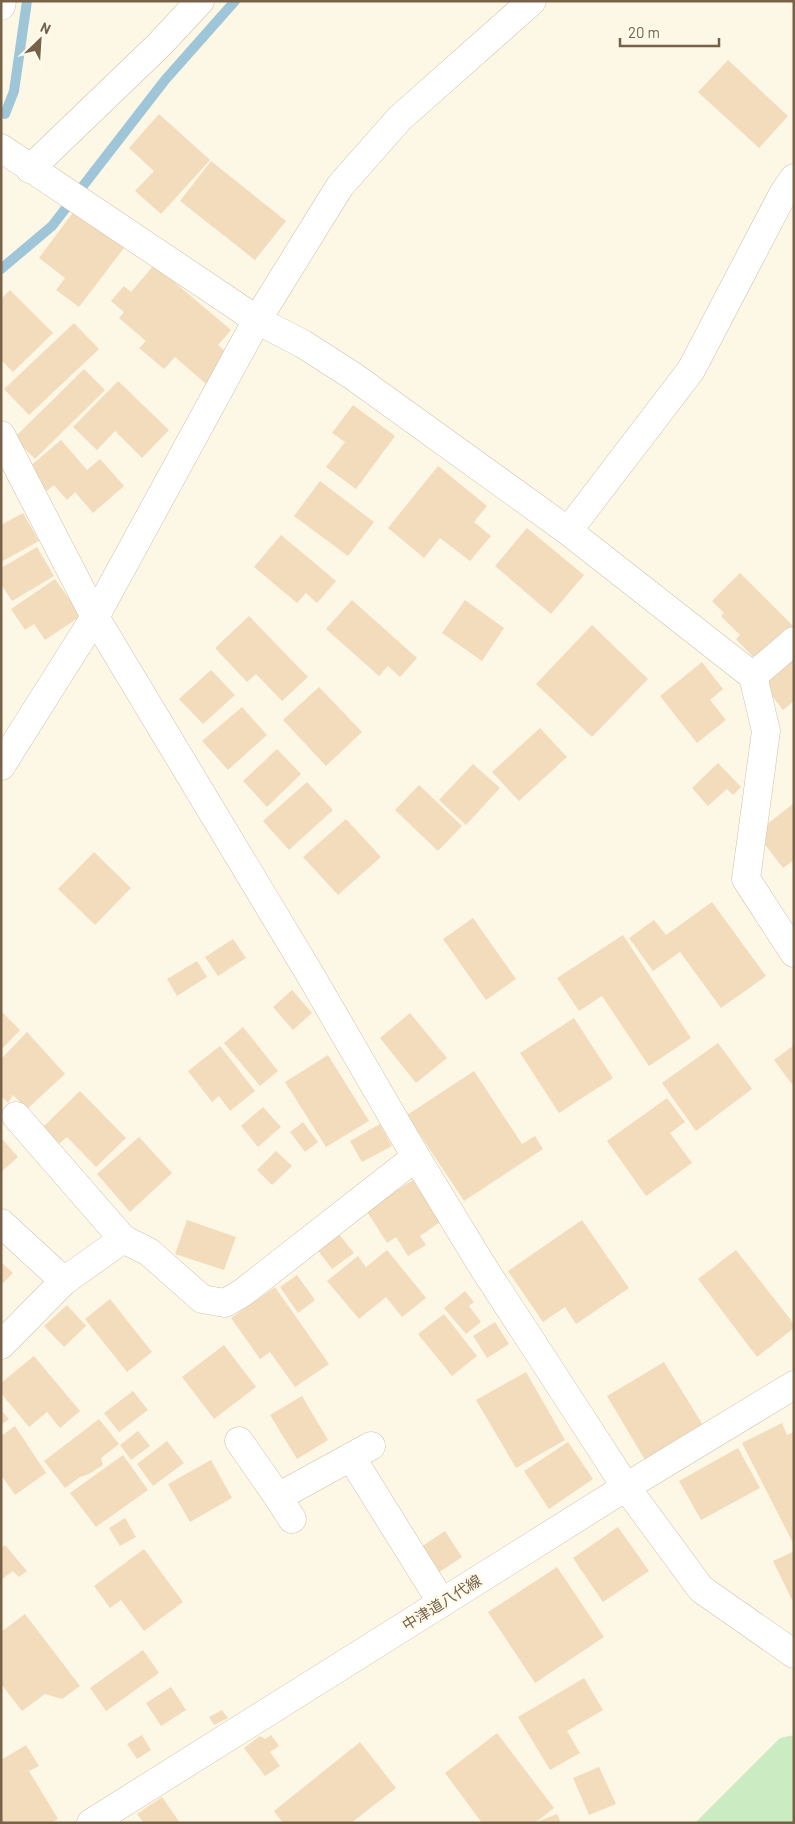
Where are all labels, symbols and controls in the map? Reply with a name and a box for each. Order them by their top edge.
north arrow [15,15,65,65]
scale bar [620,15,719,47]
text: N [38,18,54,37]
text: 20 m [628,23,660,41]
street label: 中津道八代線 [399,1571,484,1634]

